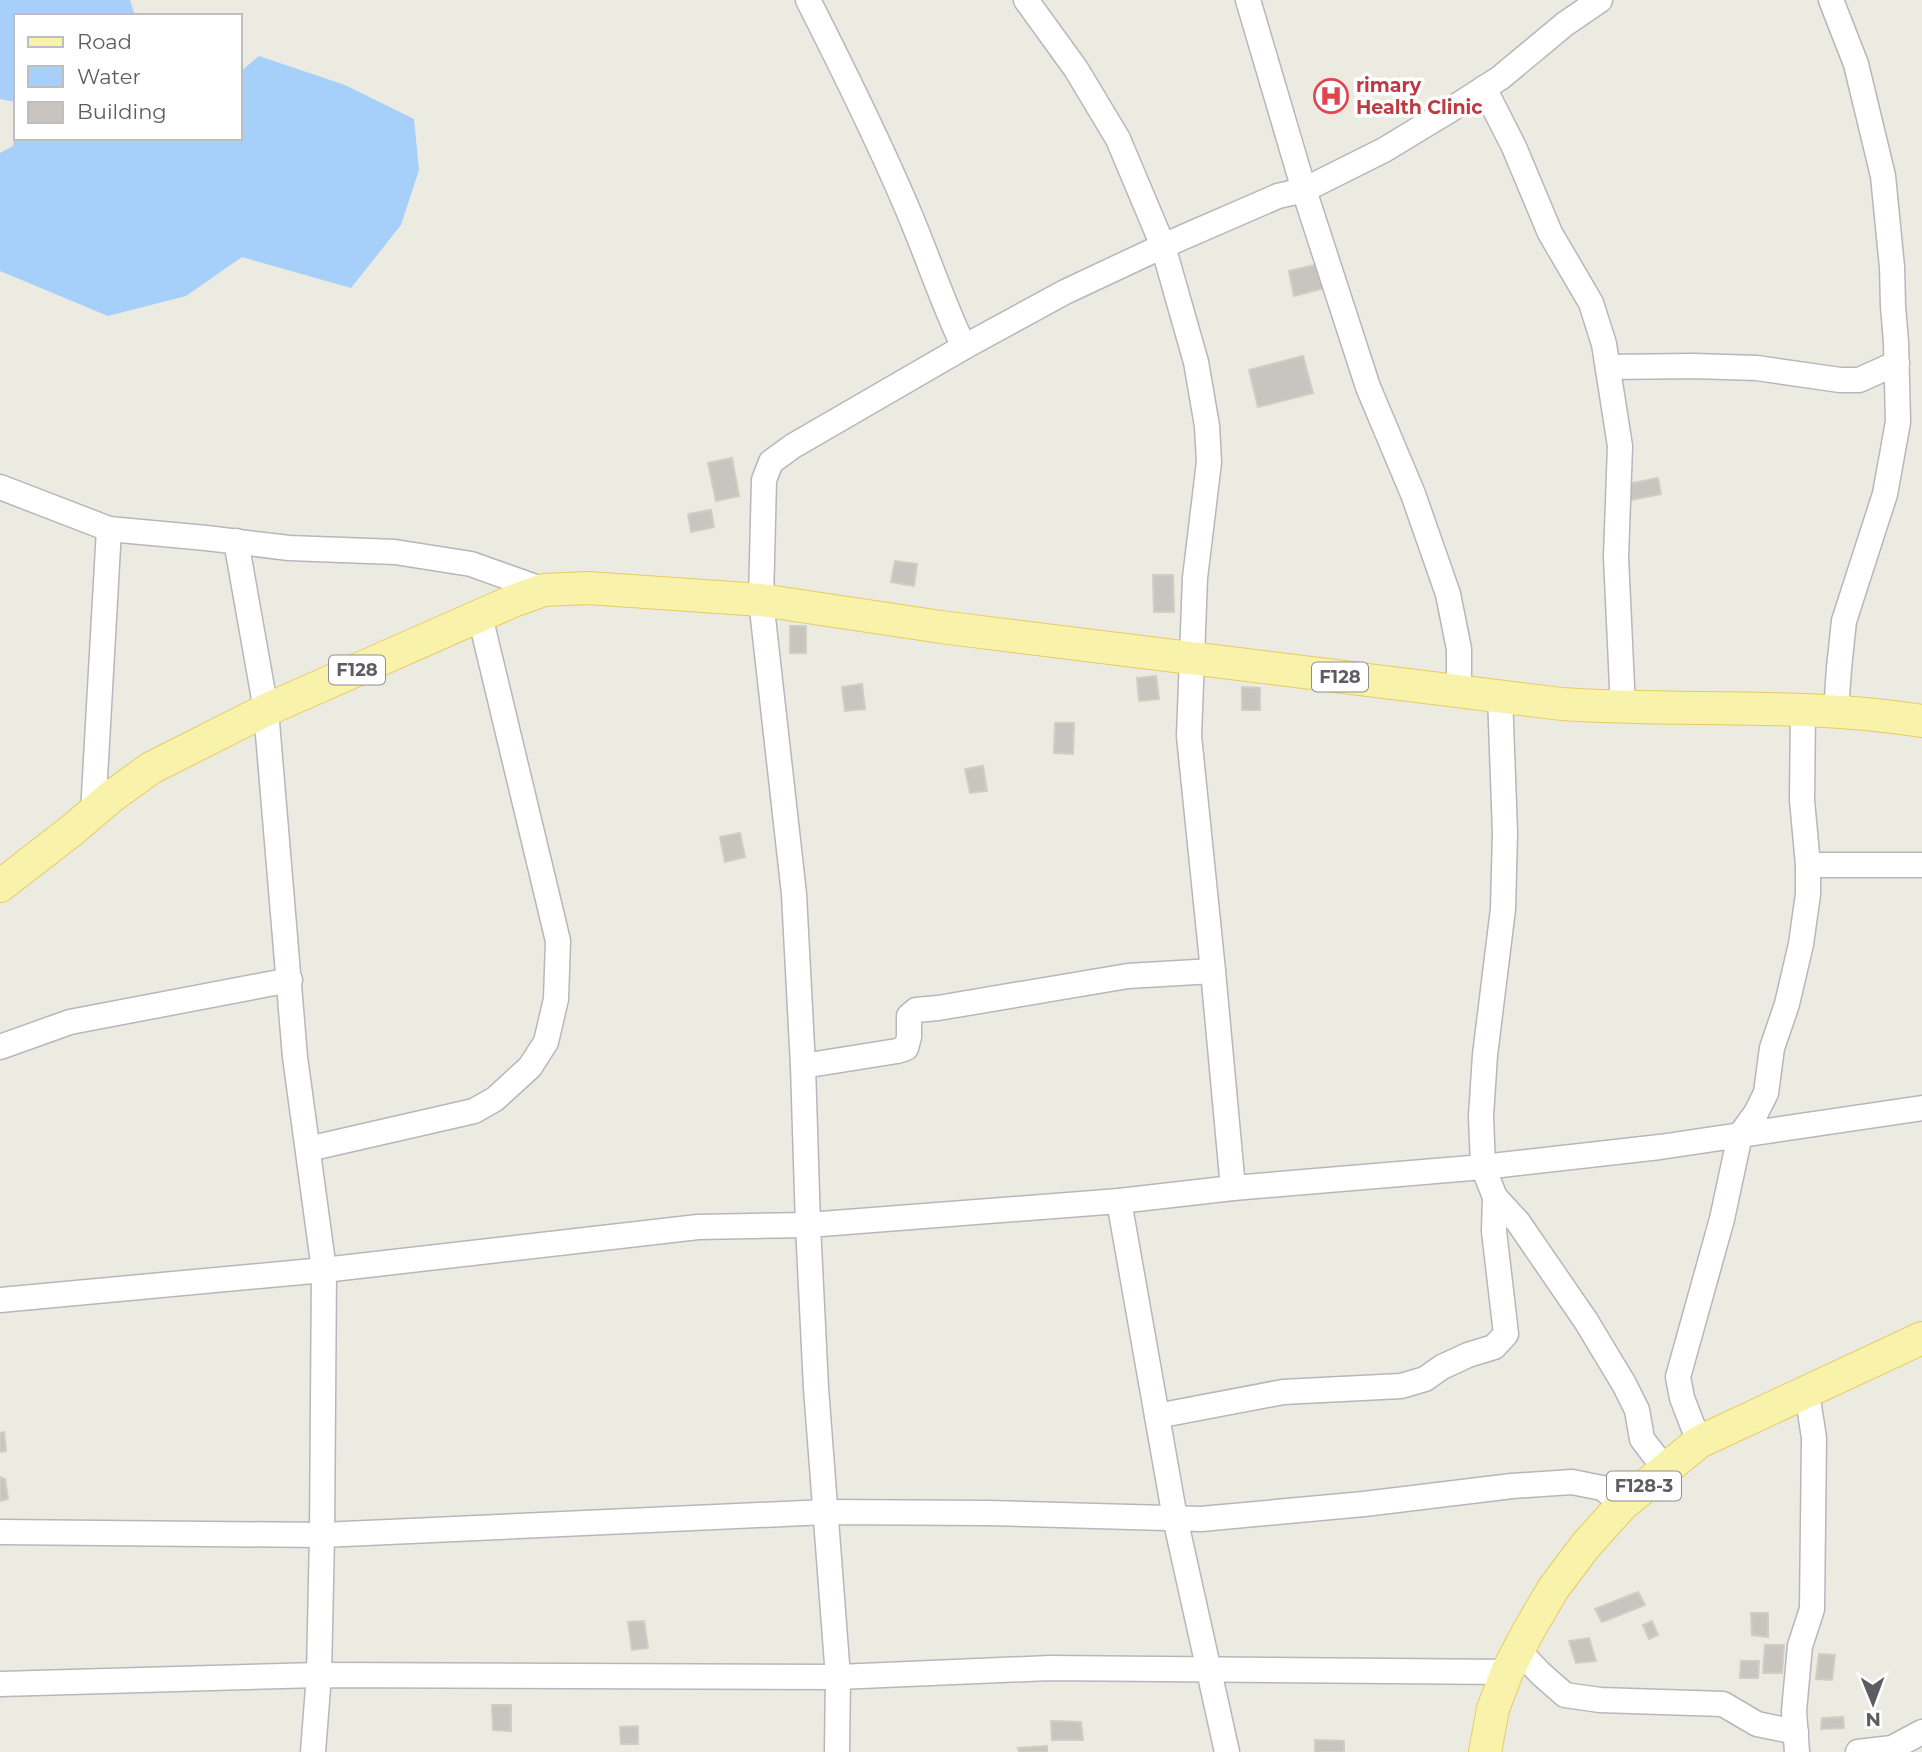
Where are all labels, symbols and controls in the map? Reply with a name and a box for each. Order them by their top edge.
legend [14,14,242,140]
text: Road [77,29,132,54]
text: Water [77,64,141,89]
place label: rimary Health Clinic [1356,74,1483,119]
hospital icon: rimary Health Clinic [1312,77,1350,115]
text: Building [77,99,167,124]
road number: F128 [329,656,385,684]
road number: F128 [1312,662,1368,692]
road number: F128-3 [1607,1471,1681,1500]
north arrow [1838,1668,1908,1738]
text: N [1865,1708,1881,1731]

